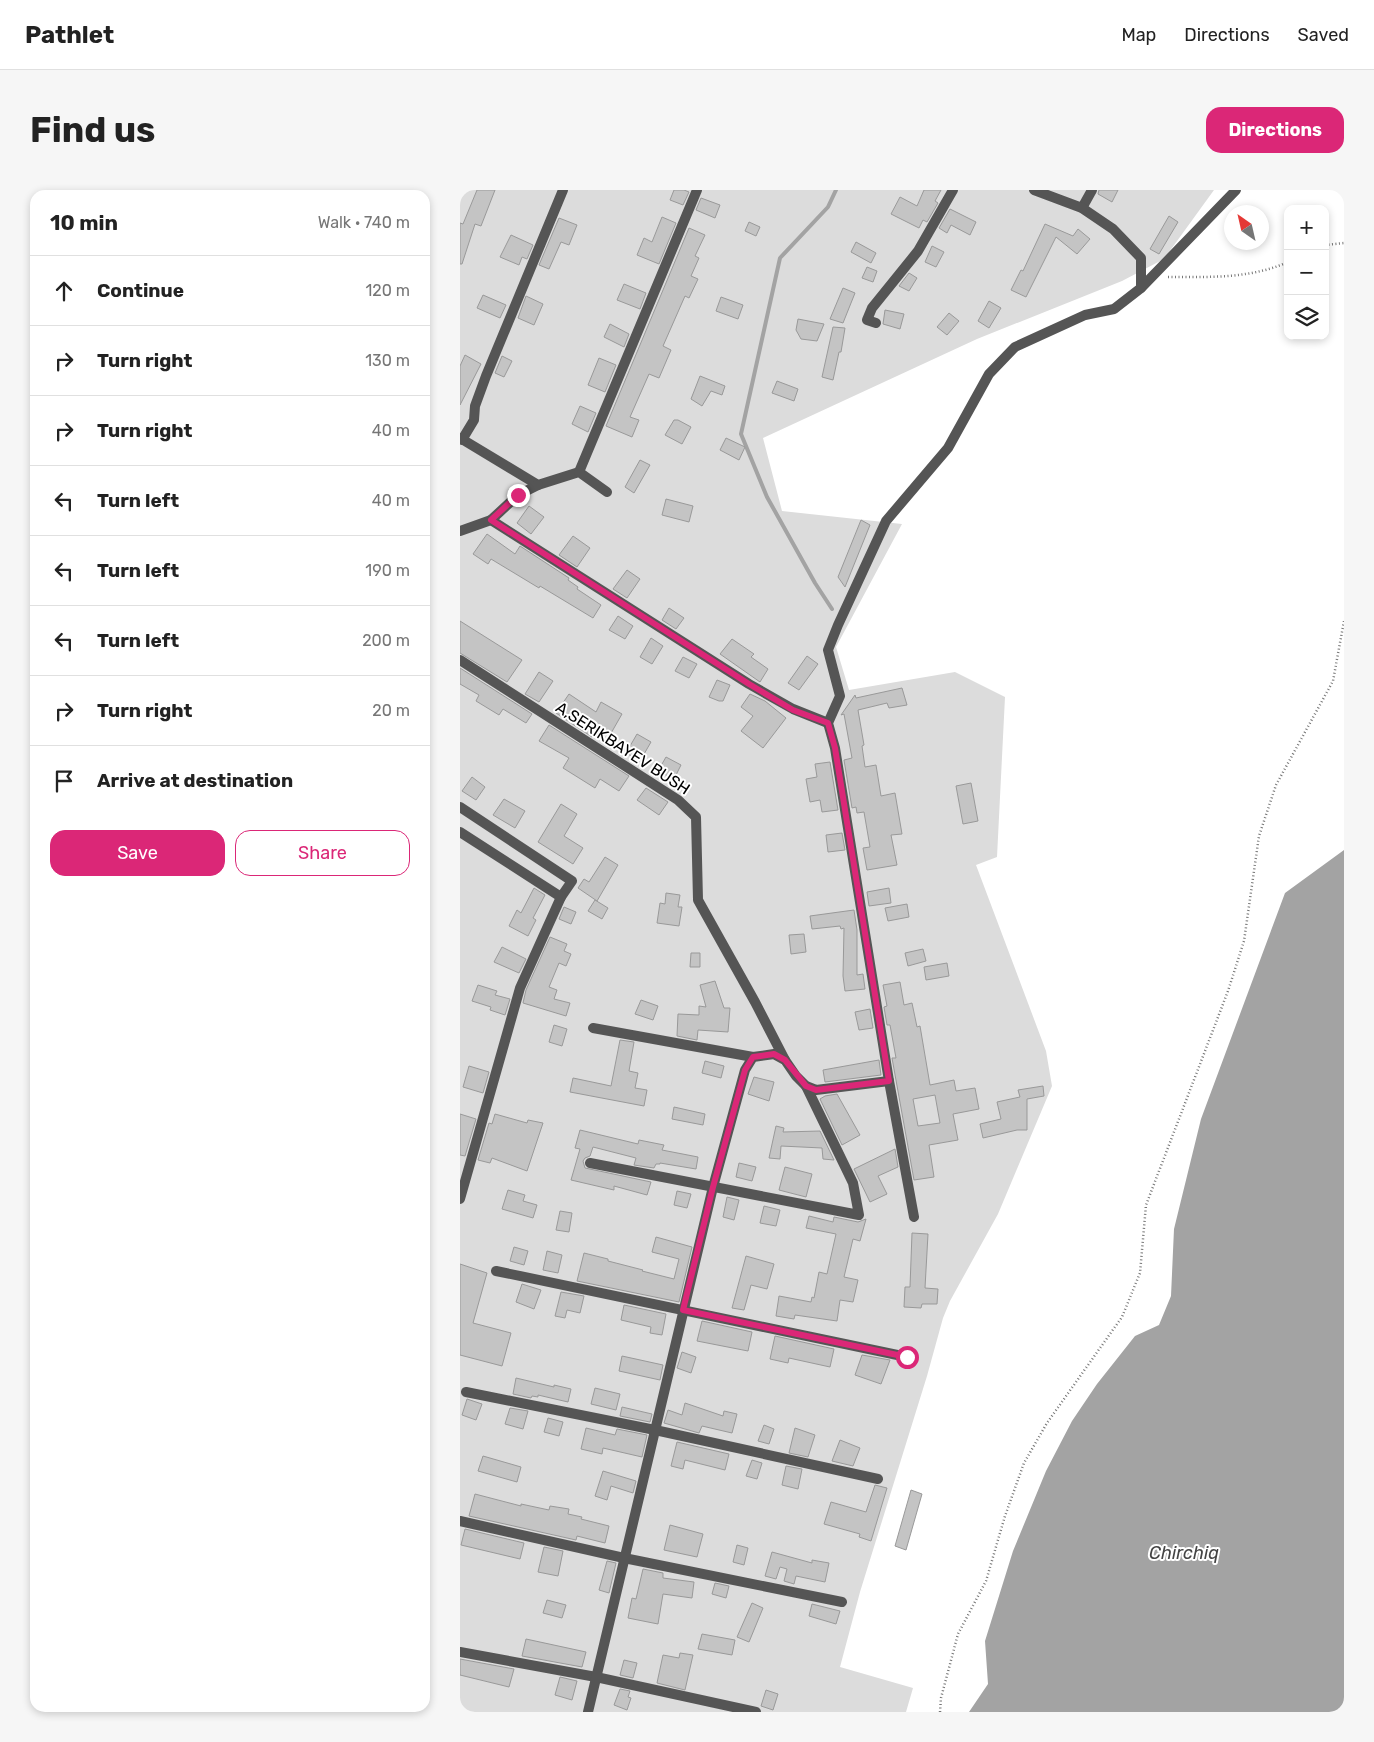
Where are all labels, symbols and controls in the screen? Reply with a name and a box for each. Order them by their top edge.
text: Pathlet [25,21,114,49]
text: Map [1121,24,1156,46]
text: Directions [1184,24,1270,46]
text: Saved [1298,24,1349,46]
button: Directions [1206,107,1344,153]
text: Find us [30,109,155,151]
north arrow [1224,205,1269,250]
map controls [1284,205,1329,340]
button: + [1284,205,1329,250]
text: 10 min [50,210,118,235]
text: Walk · 740 m [318,213,410,232]
button: − [1284,250,1329,295]
icon: ahead [50,277,78,305]
text: Continue [97,279,184,302]
text: 120 m [365,281,410,300]
button: layers [1284,295,1329,340]
icon: right [50,347,78,375]
text: Turn right [97,349,192,372]
text: 130 m [365,351,410,370]
icon: right [50,417,78,445]
text: Turn right [97,419,192,442]
text: 40 m [372,421,410,440]
route end [507,484,530,507]
icon: left [50,487,78,515]
text: Turn left [97,489,179,512]
text: 40 m [372,491,410,510]
icon: left [50,557,78,585]
text: Turn left [97,559,179,582]
text: 190 m [365,561,410,580]
icon: left [50,627,78,655]
text: Turn left [97,629,179,652]
text: 200 m [362,631,410,650]
icon: right [50,697,78,725]
street label: A,SERIKBAYEV BUSH [552,698,694,798]
text: Turn right [97,699,192,722]
text: 20 m [372,701,410,720]
icon: arrive [50,767,78,795]
text: Arrive at destination [97,769,293,792]
button: Save [50,830,225,876]
button: Share [235,830,410,876]
route start [896,1346,919,1369]
water label: Chirchiq [1149,1542,1219,1564]

